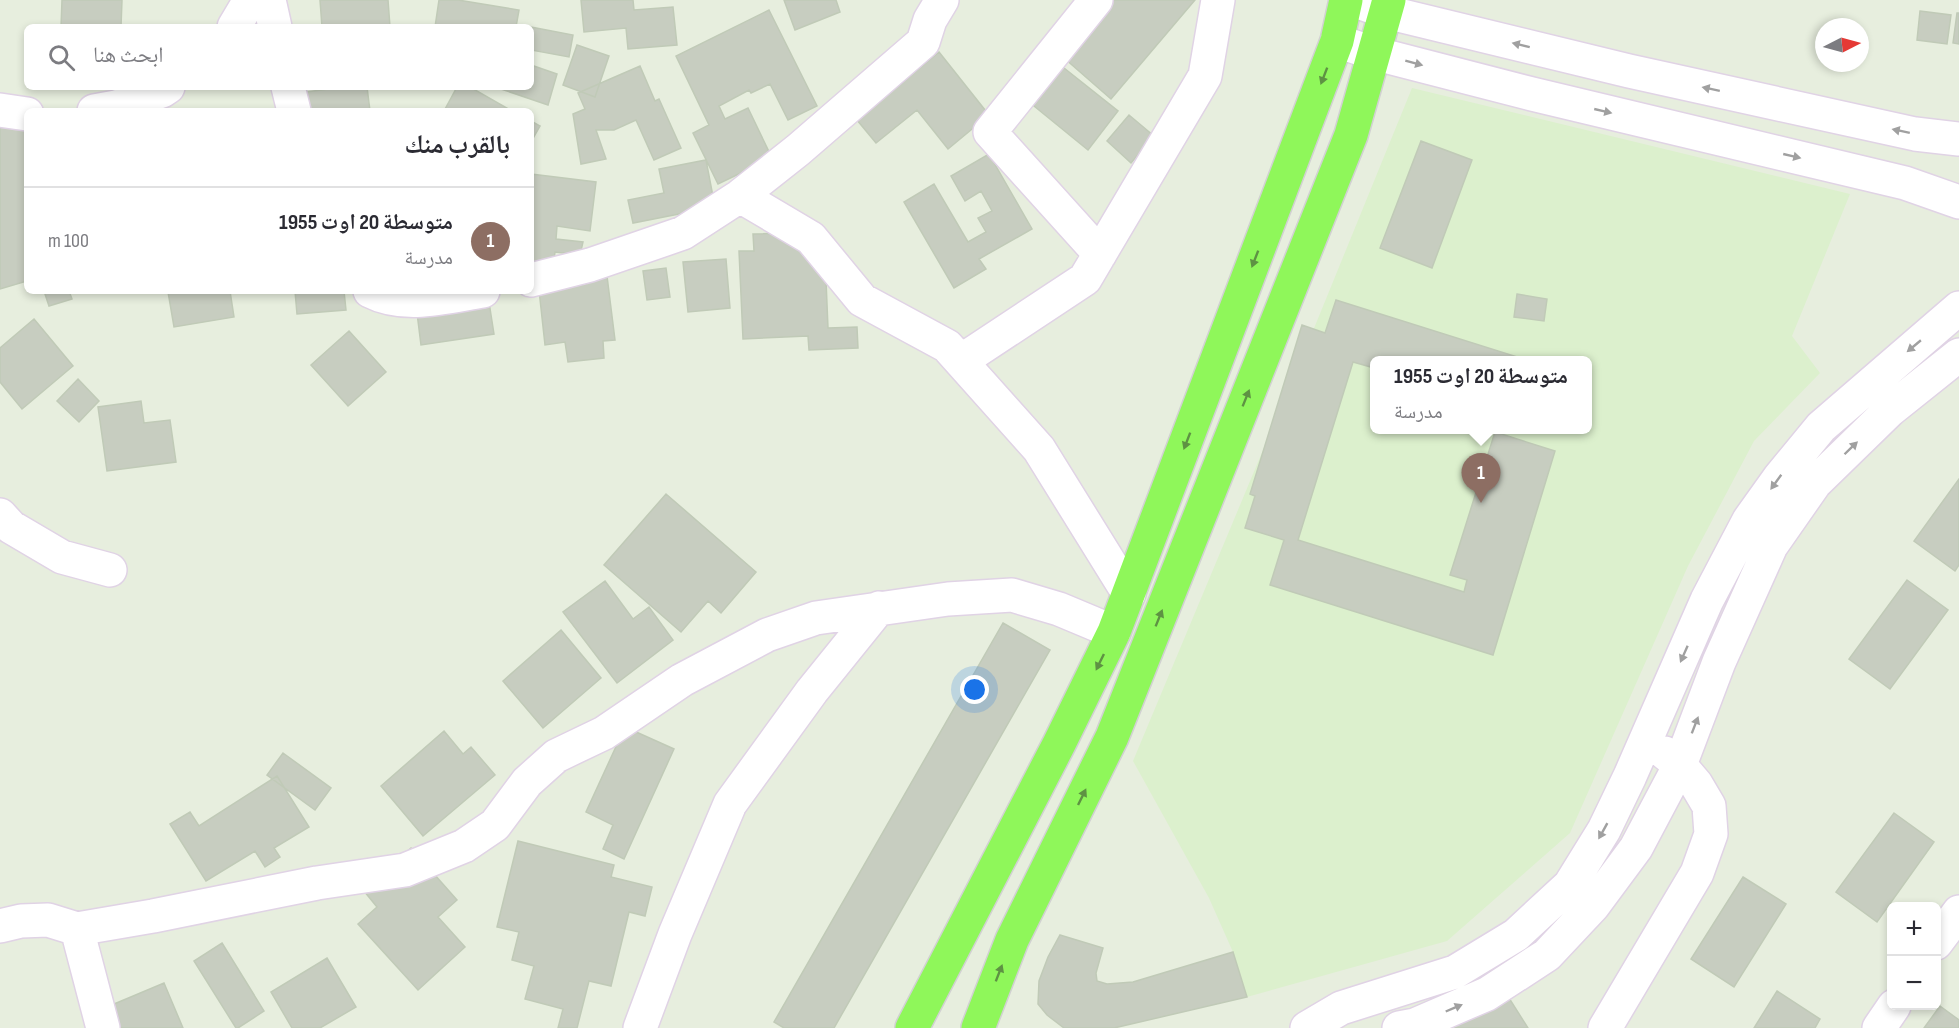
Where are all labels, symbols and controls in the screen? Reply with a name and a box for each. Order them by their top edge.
north arrow [1815,18,1869,72]
search box [24,24,534,90]
one-way arrow [1512,39,1530,49]
icon: search [45,41,78,74]
text: ابحث هنا [93,42,164,69]
one-way arrow [1404,59,1423,69]
one-way arrow [1319,67,1328,85]
one-way arrow [1701,84,1720,93]
one-way arrow [1593,107,1612,117]
one-way arrow [1891,126,1910,135]
text: بالقرب منك [404,130,510,161]
one-way arrow [1783,152,1802,162]
text: متوسطة 20 اوت 1955 [279,209,453,236]
text: 100 m [48,229,89,253]
text: 1 [487,229,494,253]
text: مدرسة [404,246,453,270]
one-way arrow [1250,250,1260,268]
one-way arrow [1907,339,1922,352]
popup [1370,356,1592,434]
text: متوسطة 20 اوت 1955 [1394,363,1568,390]
one-way arrow [1242,389,1251,407]
text: مدرسة [1394,400,1443,424]
one-way arrow [1181,432,1191,450]
one-way arrow [1843,442,1857,456]
pin: 1 [1462,454,1500,503]
one-way arrow [1770,474,1782,490]
one-way arrow [1154,609,1164,627]
one-way arrow [1679,645,1689,663]
one-way arrow [1095,653,1104,670]
your location [960,675,989,704]
one-way arrow [1691,716,1700,734]
one-way arrow [1078,789,1087,806]
one-way arrow [1598,823,1608,840]
map controls [1887,902,1941,1010]
button: + [1887,902,1941,956]
button: − [1887,956,1941,1010]
one-way arrow [994,964,1004,982]
one-way arrow [1445,1003,1463,1013]

